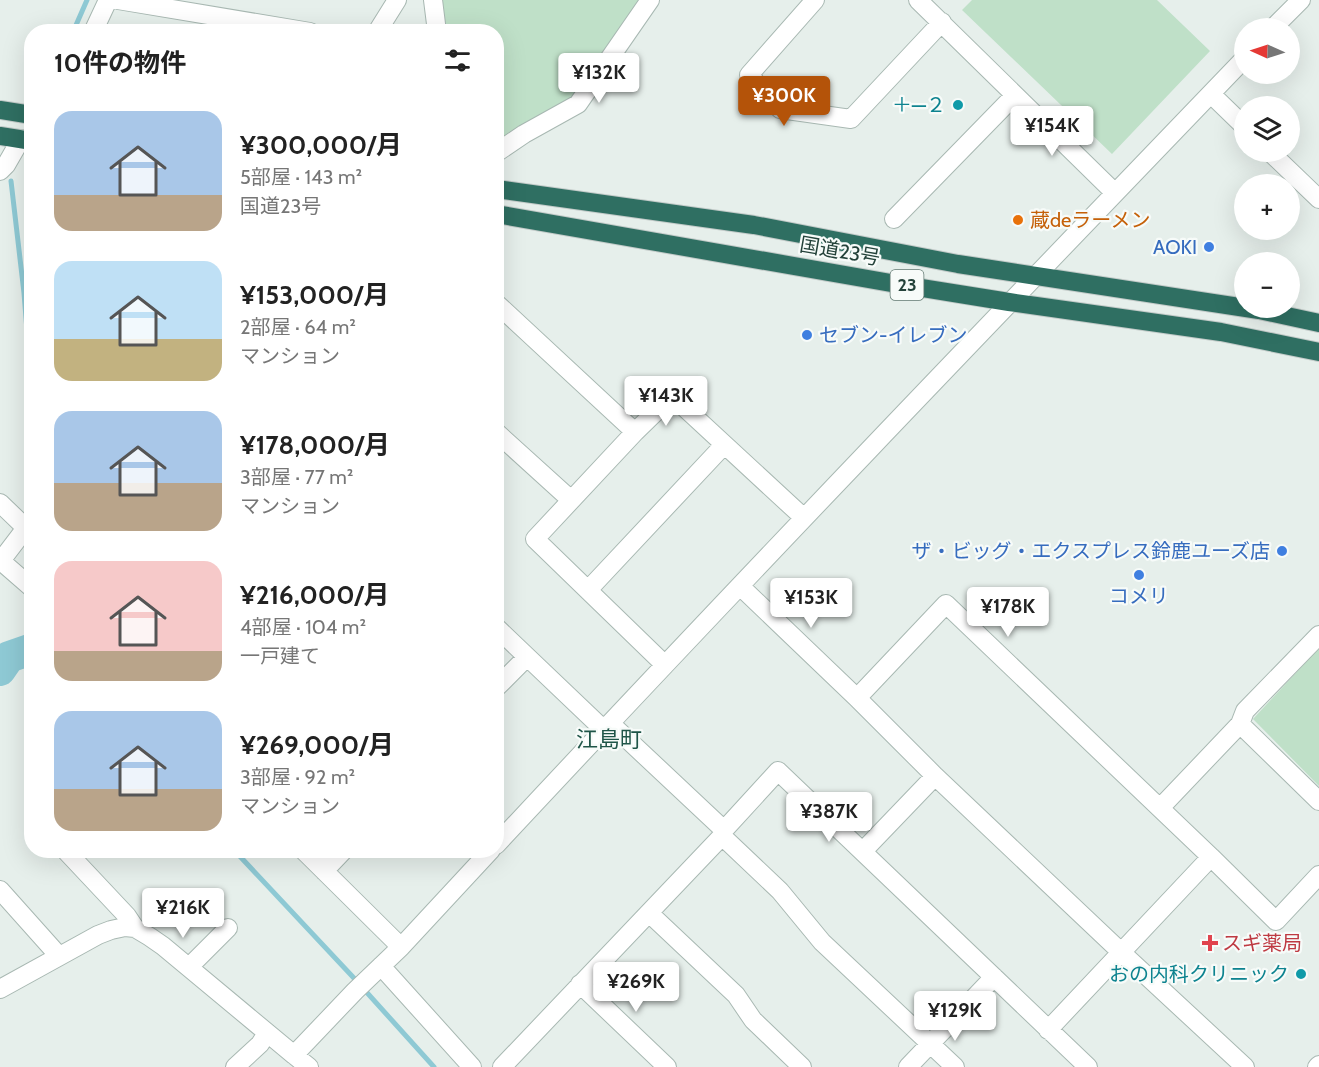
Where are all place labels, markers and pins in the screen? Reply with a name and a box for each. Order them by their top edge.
pin: ¥132K [557,53,641,104]
pin: ¥300K [742,76,826,127]
place label: ＋―２ [892,93,946,117]
marker: ＋―２ [951,98,965,112]
pin: ¥154K [1010,106,1094,157]
place label: 蔵deラーメン [1030,208,1151,232]
marker: 蔵deラーメン [1011,213,1025,227]
place label: AOKI [1153,235,1197,259]
marker: AOKI [1202,240,1216,254]
place label: セブン-イレブン [819,323,967,347]
marker: セブン-イレブン [800,328,814,342]
pin: ¥143K [624,376,708,427]
place label: ザ・ビッグ・エクスプレス鈴鹿ユーズ店 [912,539,1270,563]
marker: ザ・ビッグ・エクスプレス鈴鹿ユーズ店 [1275,544,1289,558]
marker: コメリ [1132,568,1146,582]
pin: ¥153K [769,578,853,629]
place label: コメリ [1109,584,1169,608]
pin: ¥178K [966,587,1050,638]
pin: ¥387K [787,792,871,843]
pin: ¥216K [141,888,225,939]
place label: スギ薬局 [1222,931,1302,955]
marker: スギ薬局 [1203,936,1217,950]
pin: ¥269K [594,962,678,1013]
place label: おの内科クリニック [1109,962,1289,986]
marker: おの内科クリニック [1294,967,1308,981]
pin: ¥129K [913,991,997,1042]

